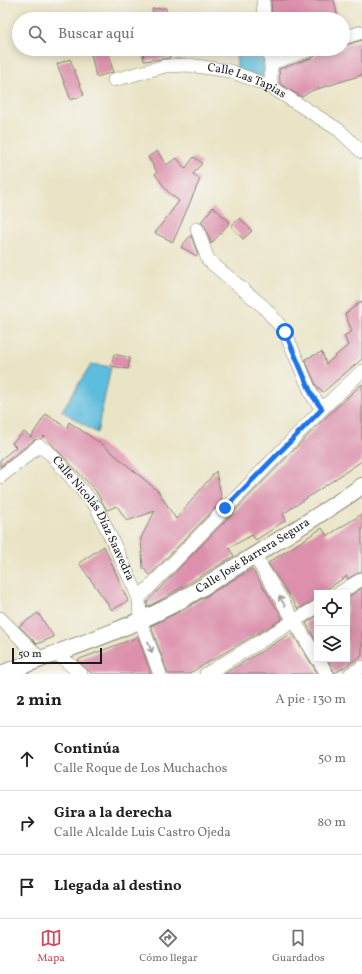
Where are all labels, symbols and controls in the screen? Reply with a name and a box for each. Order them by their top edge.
search box [12,12,350,56]
icon: search [26,23,48,45]
text: Buscar aquí [58,24,134,45]
street label: Calle Las Tapias [206,60,289,102]
route start [276,323,294,341]
street label: Calle Nicolás Díaz Saavedra [48,453,138,583]
route end [216,499,234,517]
street label: Calle José Barrera Segura [193,515,313,598]
map controls [314,590,350,662]
button: locate [314,590,350,626]
one-way arrow [278,596,286,607]
button: layers [314,626,350,662]
one-way arrow [146,641,154,653]
scale bar [12,646,102,665]
text: 50 m [18,647,42,662]
text: 2 min [16,689,62,712]
text: A pie · 130 m [276,691,346,709]
text: Continúa [54,739,120,760]
icon: ahead [16,748,38,770]
text: 50 m [318,750,346,768]
text: Calle Roque de Los Muchachos [54,760,227,778]
text: Gira a la derecha [54,803,172,824]
icon: right [16,812,38,834]
text: 80 m [317,814,346,832]
text: Calle Alcalde Luis Castro Ojeda [54,824,231,842]
icon: arrive [16,876,38,898]
text: Llegada al destino [54,876,182,897]
tab: Mapa [37,927,65,966]
tab: Cómo llegar [139,927,198,966]
tab: Guardados [272,927,325,966]

